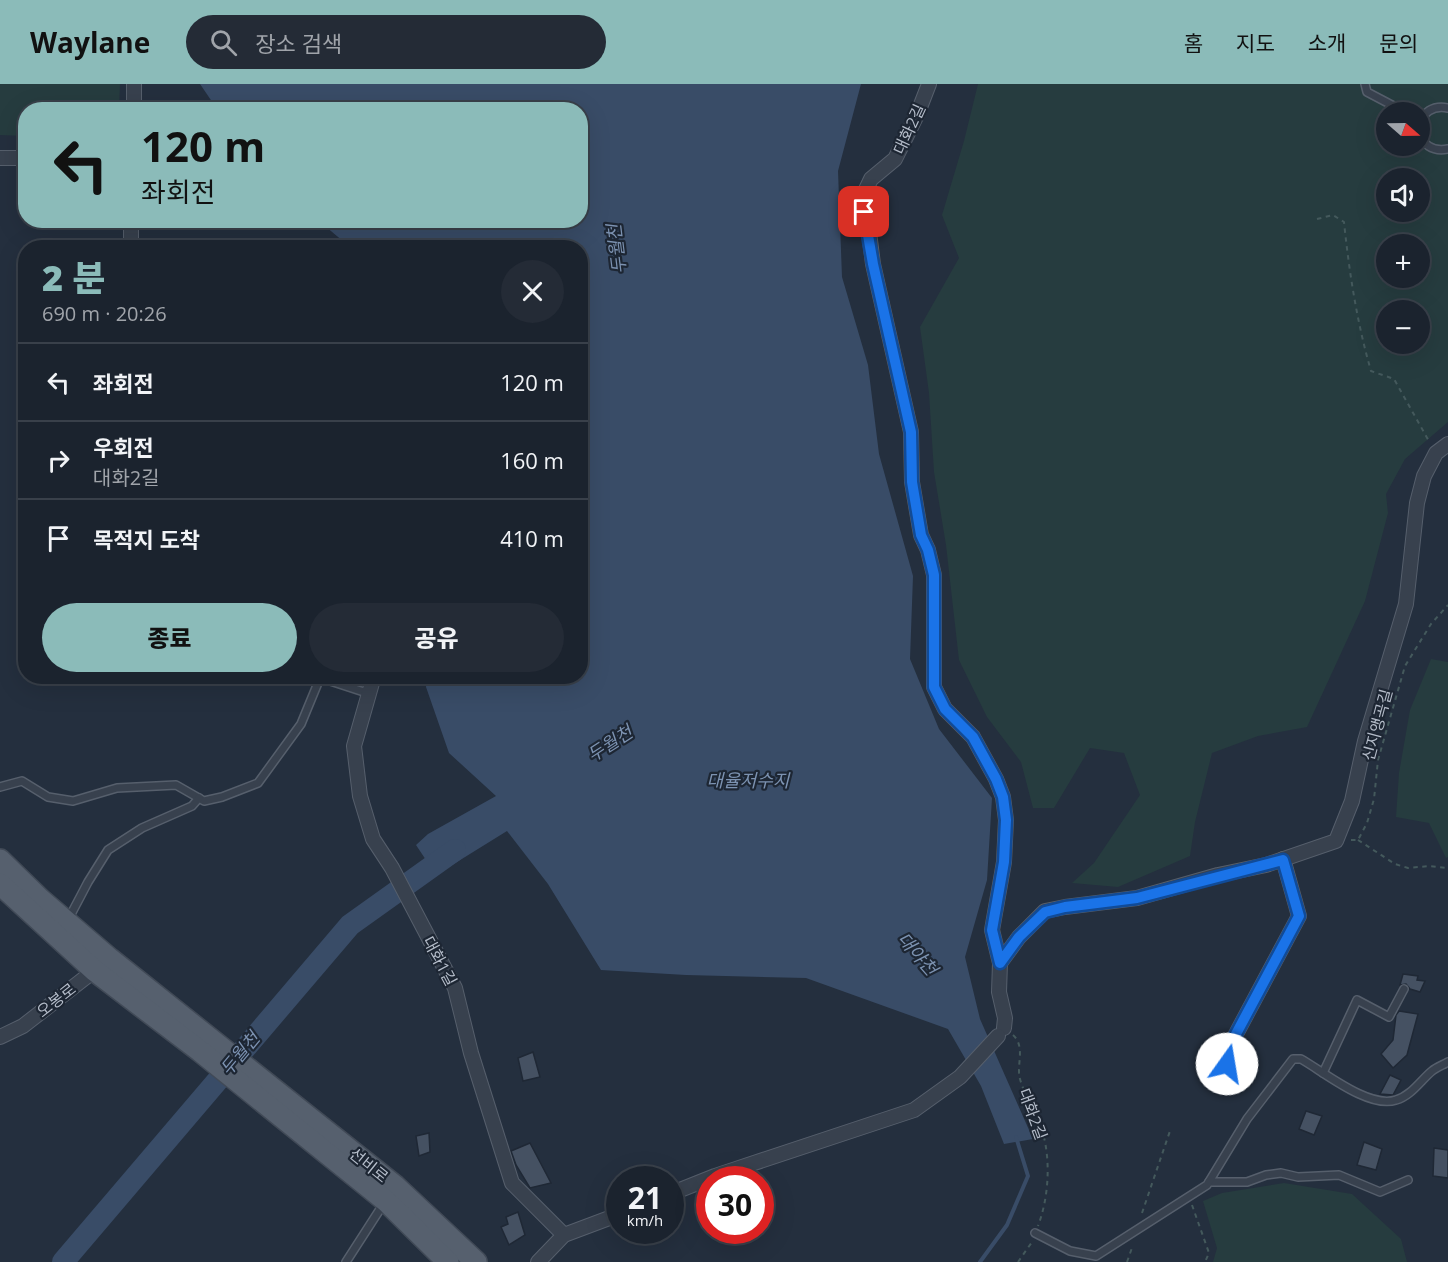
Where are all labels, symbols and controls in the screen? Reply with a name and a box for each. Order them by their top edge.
search box [186,15,606,69]
text: Waylane [30,23,150,61]
icon: search [207,26,240,59]
text: 장소 검색 [255,28,342,58]
text: 홈 [1184,29,1203,57]
text: 지도 [1236,29,1275,57]
text: 소개 [1308,29,1346,57]
text: 문의 [1379,29,1418,57]
street label: 대화2길 [888,100,930,158]
north arrow [1376,102,1430,156]
map controls [1376,102,1430,354]
text: 120 m [141,117,265,174]
icon: left [42,126,120,204]
button: sound [1376,168,1430,222]
text: 좌회전 [141,173,216,210]
pin [838,186,889,237]
icon: arrive [847,195,880,228]
water label: 두월천 [601,221,631,275]
button: + [1376,234,1430,288]
text: 2 분 [42,253,106,302]
button: close [501,260,564,323]
text: 690 m · 20:26 [42,300,167,327]
button: − [1376,300,1430,354]
icon: left [42,366,75,399]
text: 120 m [500,367,564,397]
text: 좌회전 [93,368,154,398]
text: 우회전 [93,432,154,462]
icon: right [42,444,75,477]
text: 160 m [500,445,564,475]
text: 대화2길 [93,464,160,491]
icon: arrive [42,522,75,555]
text: 410 m [500,523,564,553]
text: 목적지 도착 [93,524,200,554]
button: 종료 [42,603,297,672]
button: 공유 [309,603,564,672]
street label: 신지앵곡길 [1357,687,1397,763]
water label: 두월천 [582,718,639,767]
water label: 대율저수지 [707,768,791,792]
water label: 대야천 [892,927,945,982]
street label: 대화1길 [418,932,462,990]
street label: 오봉로 [32,978,80,1022]
water label: 두월천 [214,1025,266,1080]
position arrow [1195,1032,1259,1096]
street label: 대화2길 [1014,1085,1052,1143]
street label: 선비로 [345,1143,393,1188]
speed limit sign: 30 [696,1166,774,1244]
text: 21 [628,1177,662,1218]
text: km/h [627,1210,663,1230]

